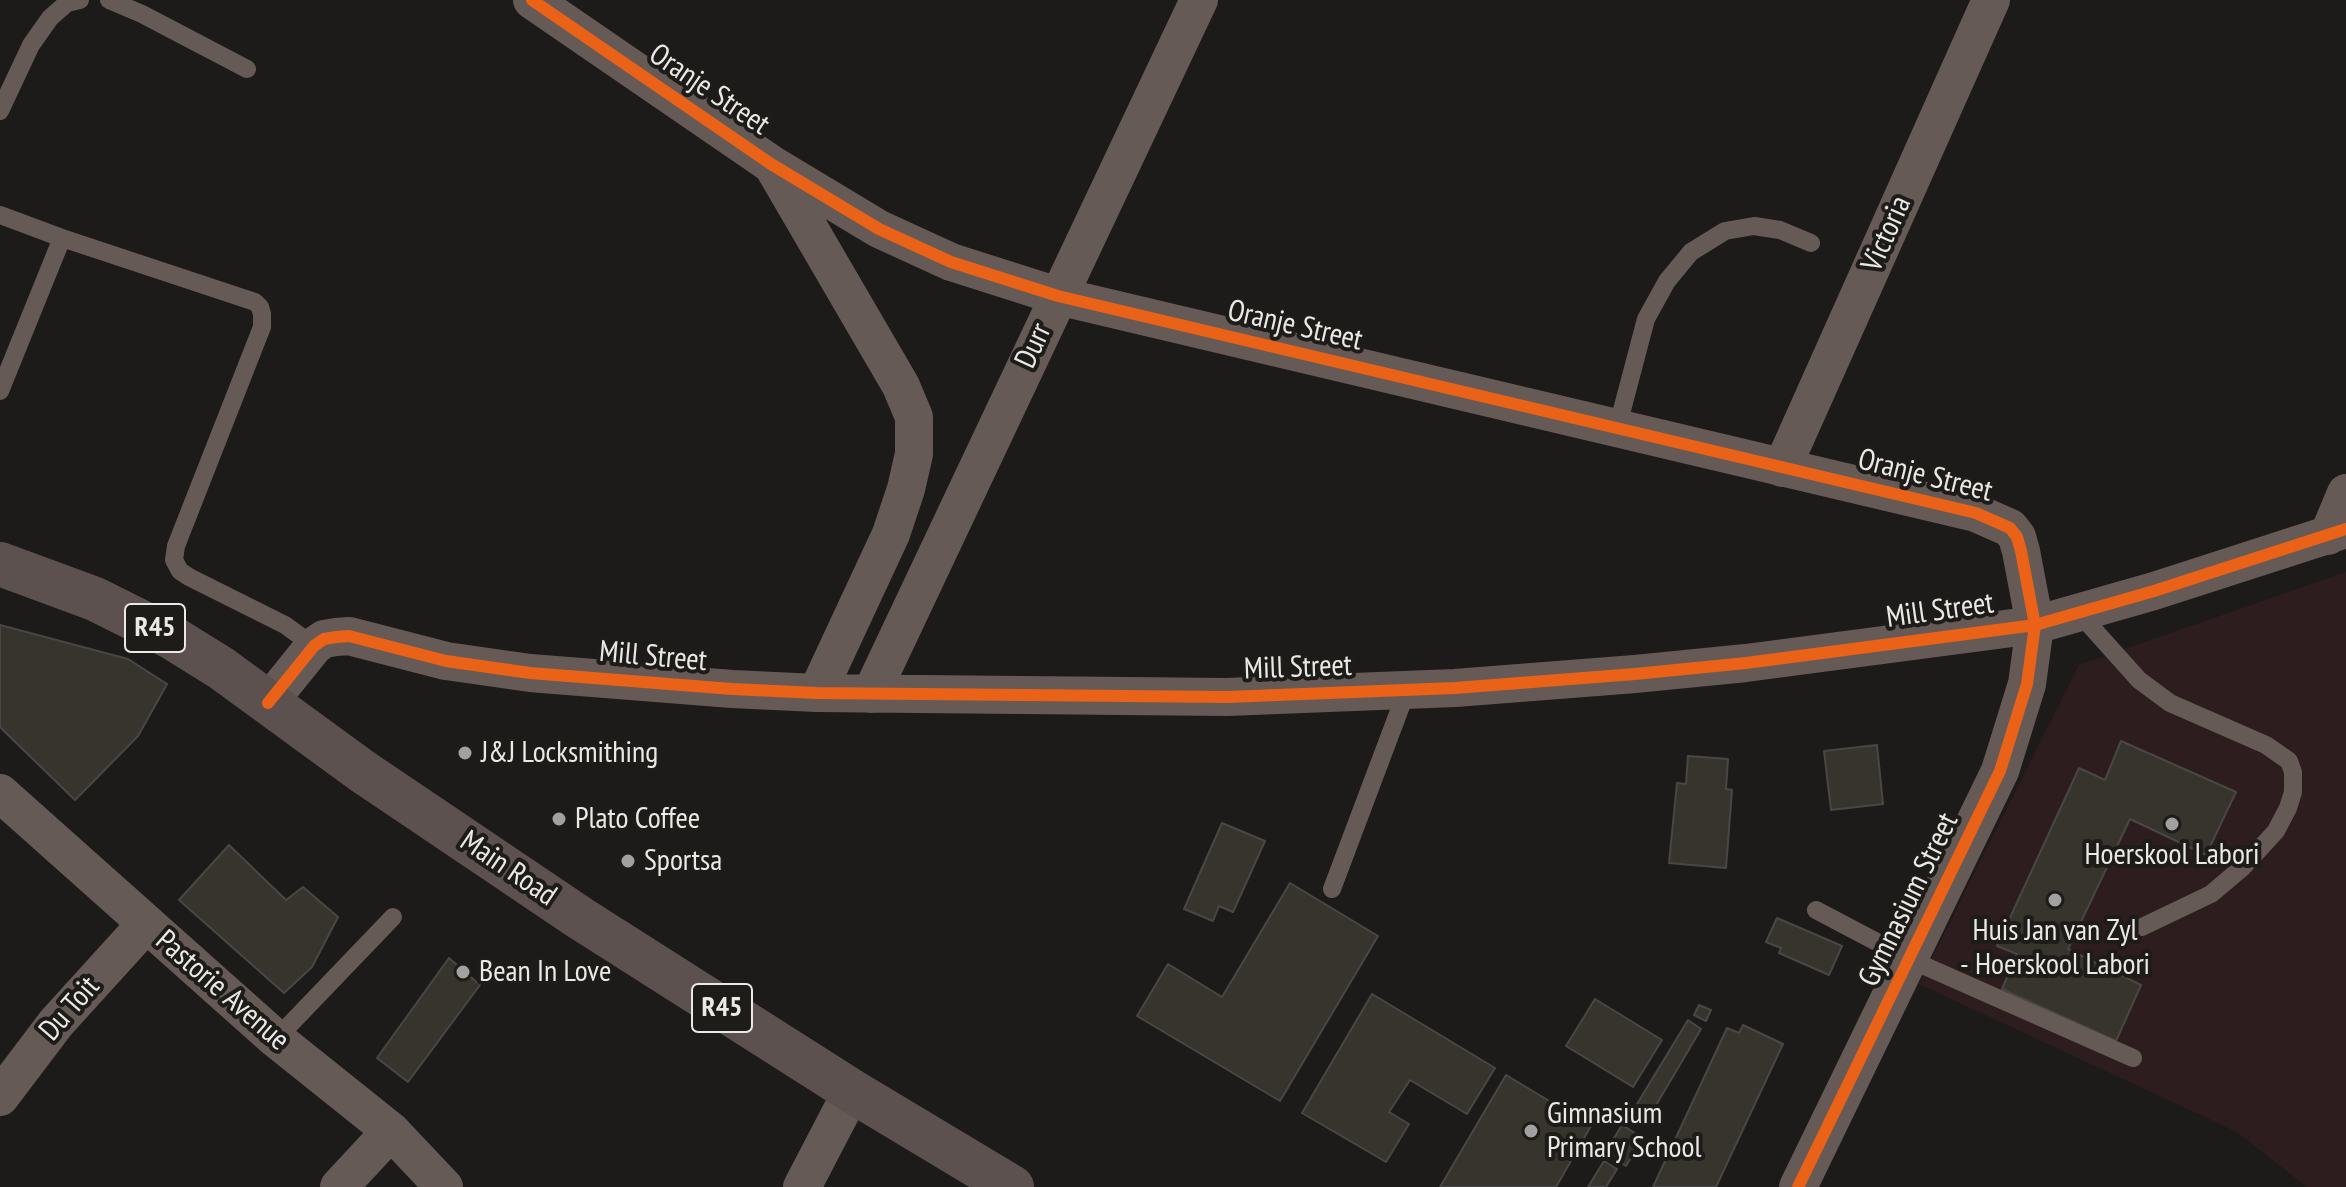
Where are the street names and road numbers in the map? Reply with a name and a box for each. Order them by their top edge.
street label: Oranje Street [642,37,776,143]
street label: Victoria [1855,191,1919,277]
street label: Oranje Street [1224,293,1366,359]
street label: Durr [1008,318,1060,374]
street label: Oranje Street [1854,442,1996,510]
street label: Mill Street [1884,586,1996,636]
road number: R45 [125,604,185,652]
street label: Mill Street [598,634,708,680]
street label: Mill Street [1243,648,1353,688]
street label: Gymnasium Street [1852,807,1966,993]
street label: Main Road [453,824,563,914]
street label: Pastorie Avenue [148,923,296,1059]
street label: Du Toit [32,970,108,1048]
road number: R45 [692,984,752,1032]

